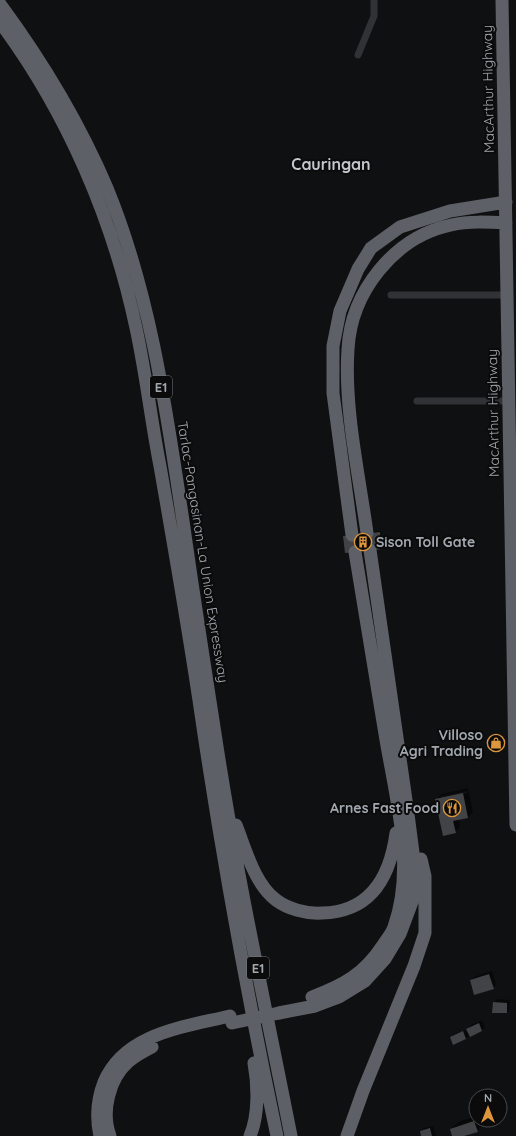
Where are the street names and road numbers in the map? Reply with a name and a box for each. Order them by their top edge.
street label: MacArthur Highway [478,25,498,153]
street label: MacArthur Highway [483,349,503,477]
road number: E1 [150,376,172,398]
street label: Tarlac-Pangasinan-La Union Expressway [173,420,233,684]
road number: E1 [247,957,269,979]

